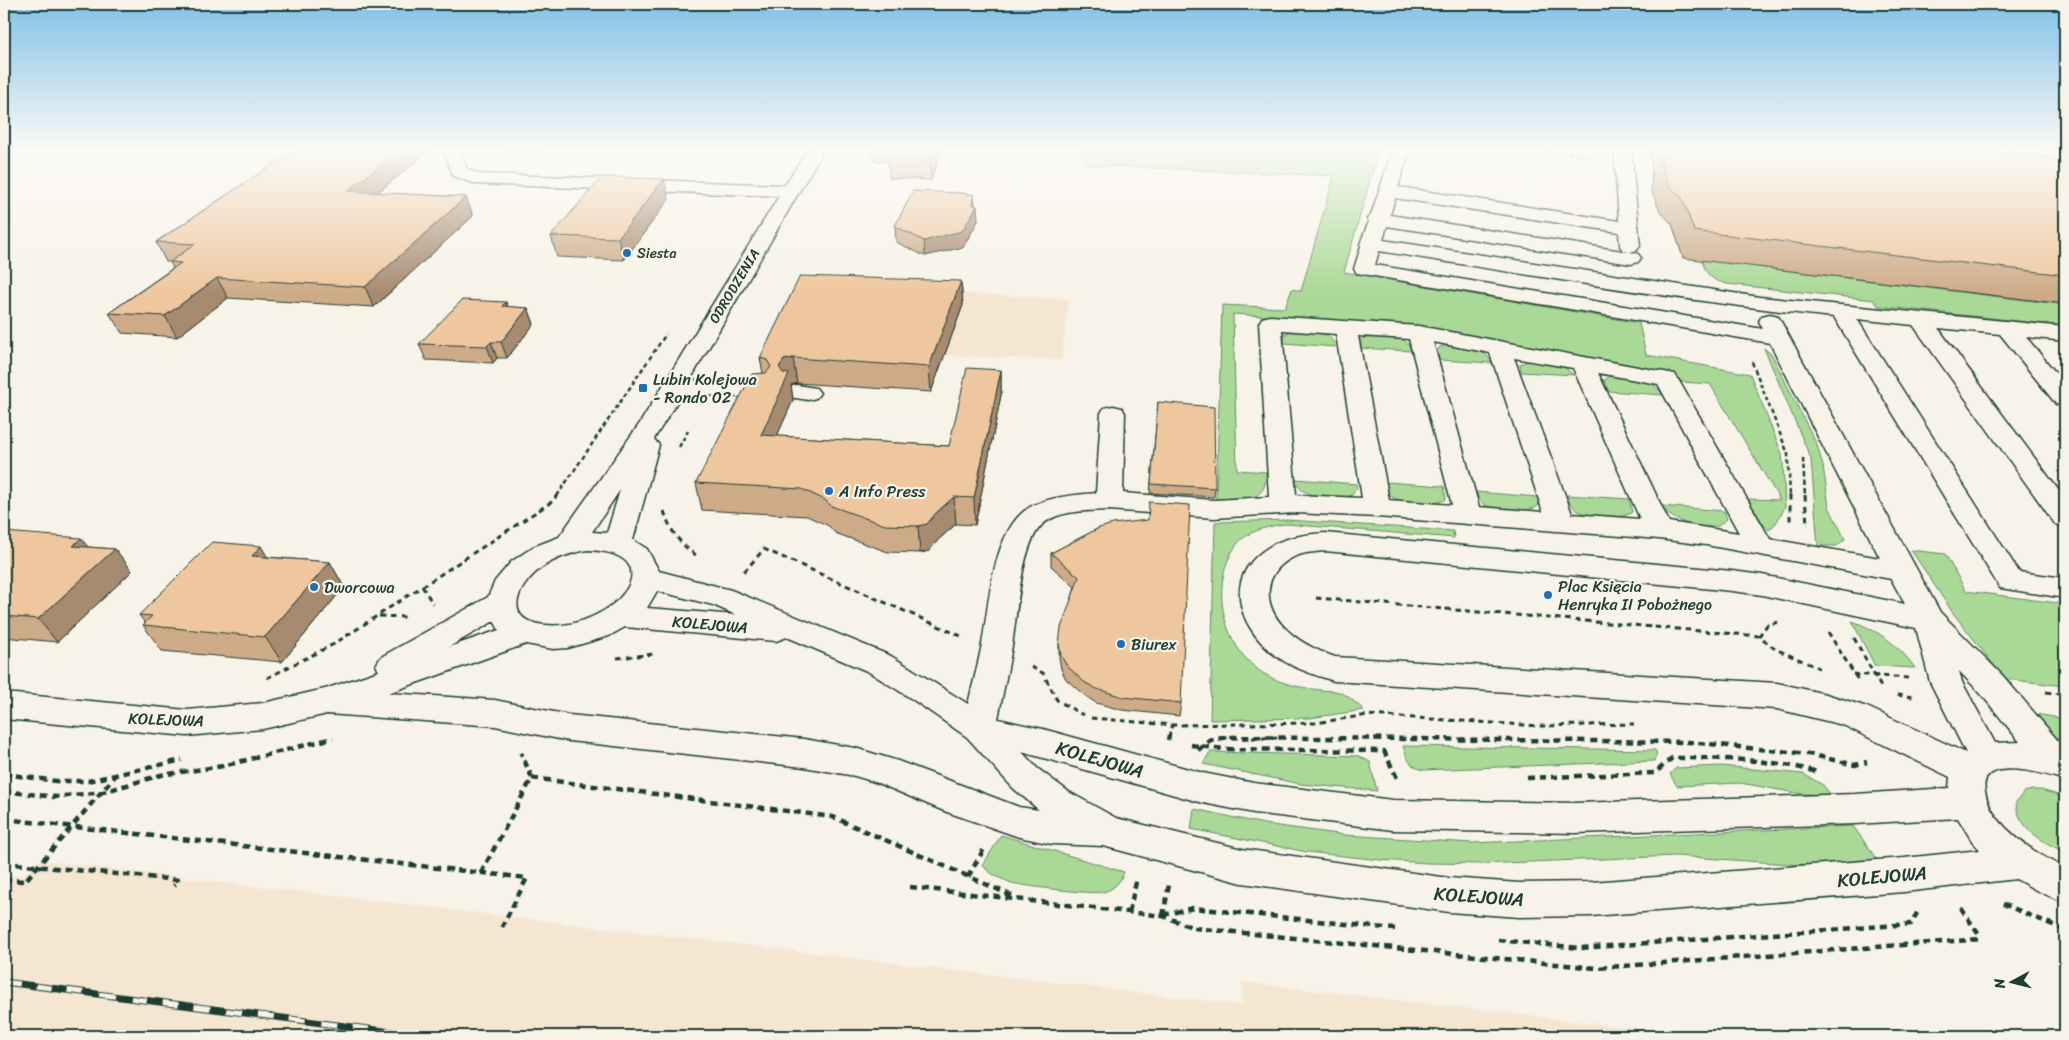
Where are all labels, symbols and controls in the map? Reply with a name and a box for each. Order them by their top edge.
place label: Siesta [637,241,676,266]
street label: ODRODZENIA [702,244,767,329]
marker: Siesta [621,247,633,259]
place label: Lubin Kolejowa - Rondo 02 [653,365,757,412]
marker: Lubin Kolejowa - Rondo 02 [637,382,649,394]
place label: A Info Press [838,477,926,506]
marker: A Info Press [823,485,835,497]
place label: Plac Księcia Henryka II Pobożnego [1558,572,1712,619]
place label: Dworcowa [324,573,395,602]
marker: Dworcowa [308,581,320,593]
marker: Plac Księcia Henryka II Pobożnego [1542,589,1554,601]
street label: KOLEJOWA [671,607,749,642]
place label: Biurex [1131,630,1177,659]
marker: Biurex [1115,638,1127,650]
street label: KOLEJOWA [128,704,204,735]
street label: KOLEJOWA [1052,731,1148,788]
street label: KOLEJOWA [1836,856,1928,897]
street label: KOLEJOWA [1433,877,1525,916]
north arrow [1986,958,2036,1008]
text: N [1987,977,2013,991]

